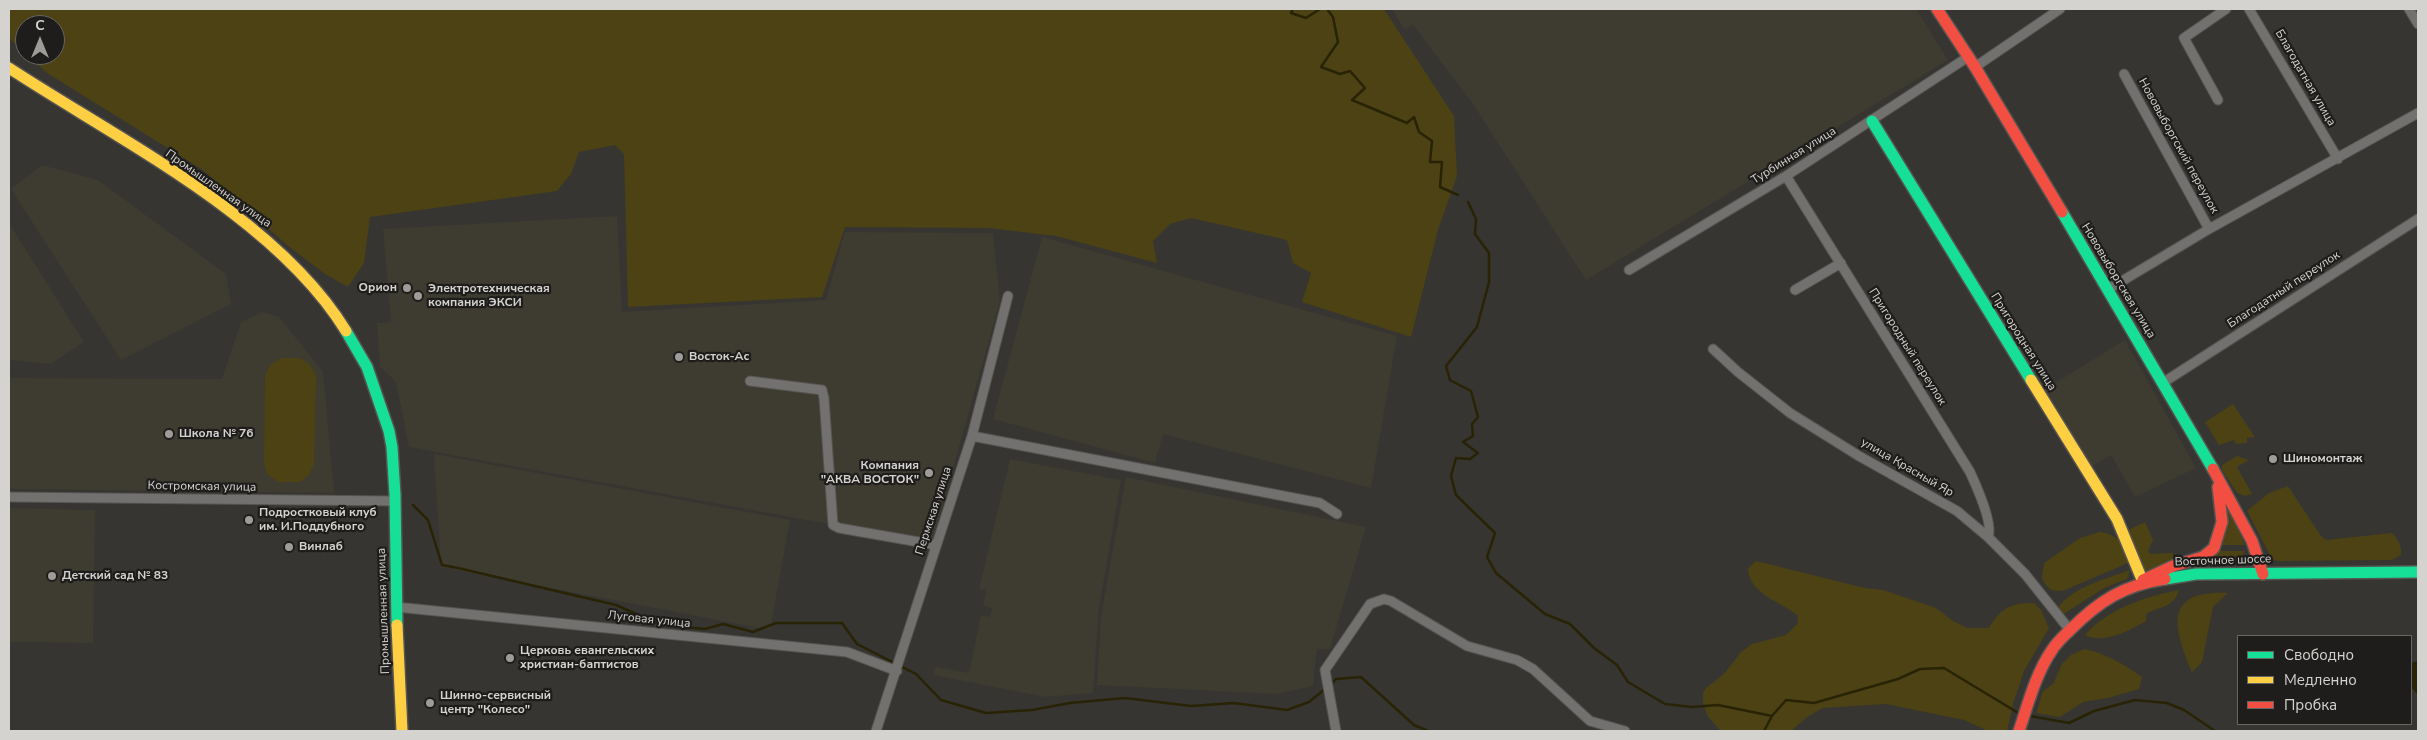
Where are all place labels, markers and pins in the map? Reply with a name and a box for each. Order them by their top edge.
place label: Орион [359,281,397,295]
marker: Орион [401,282,413,294]
place label: Электротехническая компания ЭКСИ [428,282,550,310]
marker: Электротехническая компания ЭКСИ [412,290,424,302]
place label: Восток-Ас [689,350,749,364]
marker: Восток-Ас [673,351,685,363]
place label: Школа № 76 [179,427,254,441]
marker: Школа № 76 [163,428,175,440]
place label: Шиномонтаж [2283,452,2362,466]
marker: Шиномонтаж [2267,453,2279,465]
place label: Компания "АКВА ВОСТОК" [821,459,919,487]
marker: Компания "АКВА ВОСТОК" [923,467,935,479]
place label: Подростковый клуб им. И.Поддубного [259,506,376,534]
marker: Подростковый клуб им. И.Поддубного [243,514,255,526]
place label: Винлаб [299,540,343,554]
marker: Винлаб [283,541,295,553]
place label: Детский сад № 83 [62,569,168,583]
marker: Детский сад № 83 [46,570,58,582]
place label: Церковь евангельских христиан-баптистов [520,644,654,672]
marker: Церковь евангельских христиан-баптистов [504,652,516,664]
place label: Шинно-сервисный центр "Колесо" [440,689,551,717]
marker: Шинно-сервисный центр "Колесо" [424,697,436,709]

